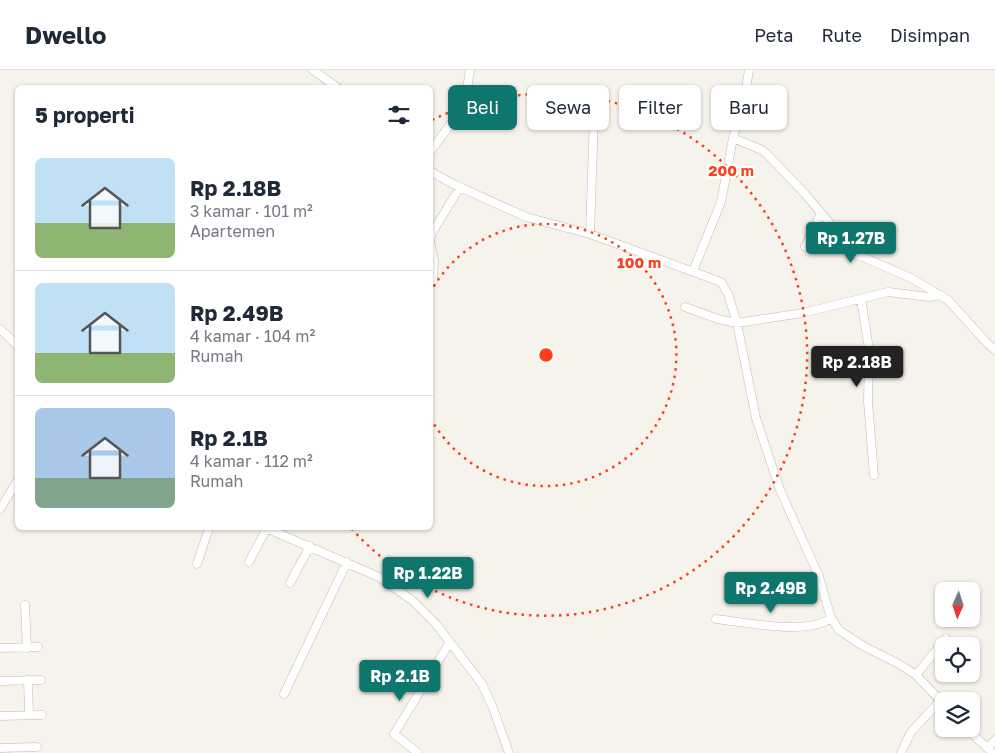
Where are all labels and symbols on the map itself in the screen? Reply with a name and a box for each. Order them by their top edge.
text: 200 m [708,161,754,179]
pin: Rp 1.27B [799,222,903,264]
text: 100 m [617,253,661,271]
centre of rings [537,346,555,364]
pin: Rp 2.18B [805,346,909,388]
pin: Rp 1.22B [376,556,480,599]
pin: Rp 2.49B [719,572,823,614]
north arrow [935,582,980,628]
pin: Rp 2.1B [354,660,446,702]

